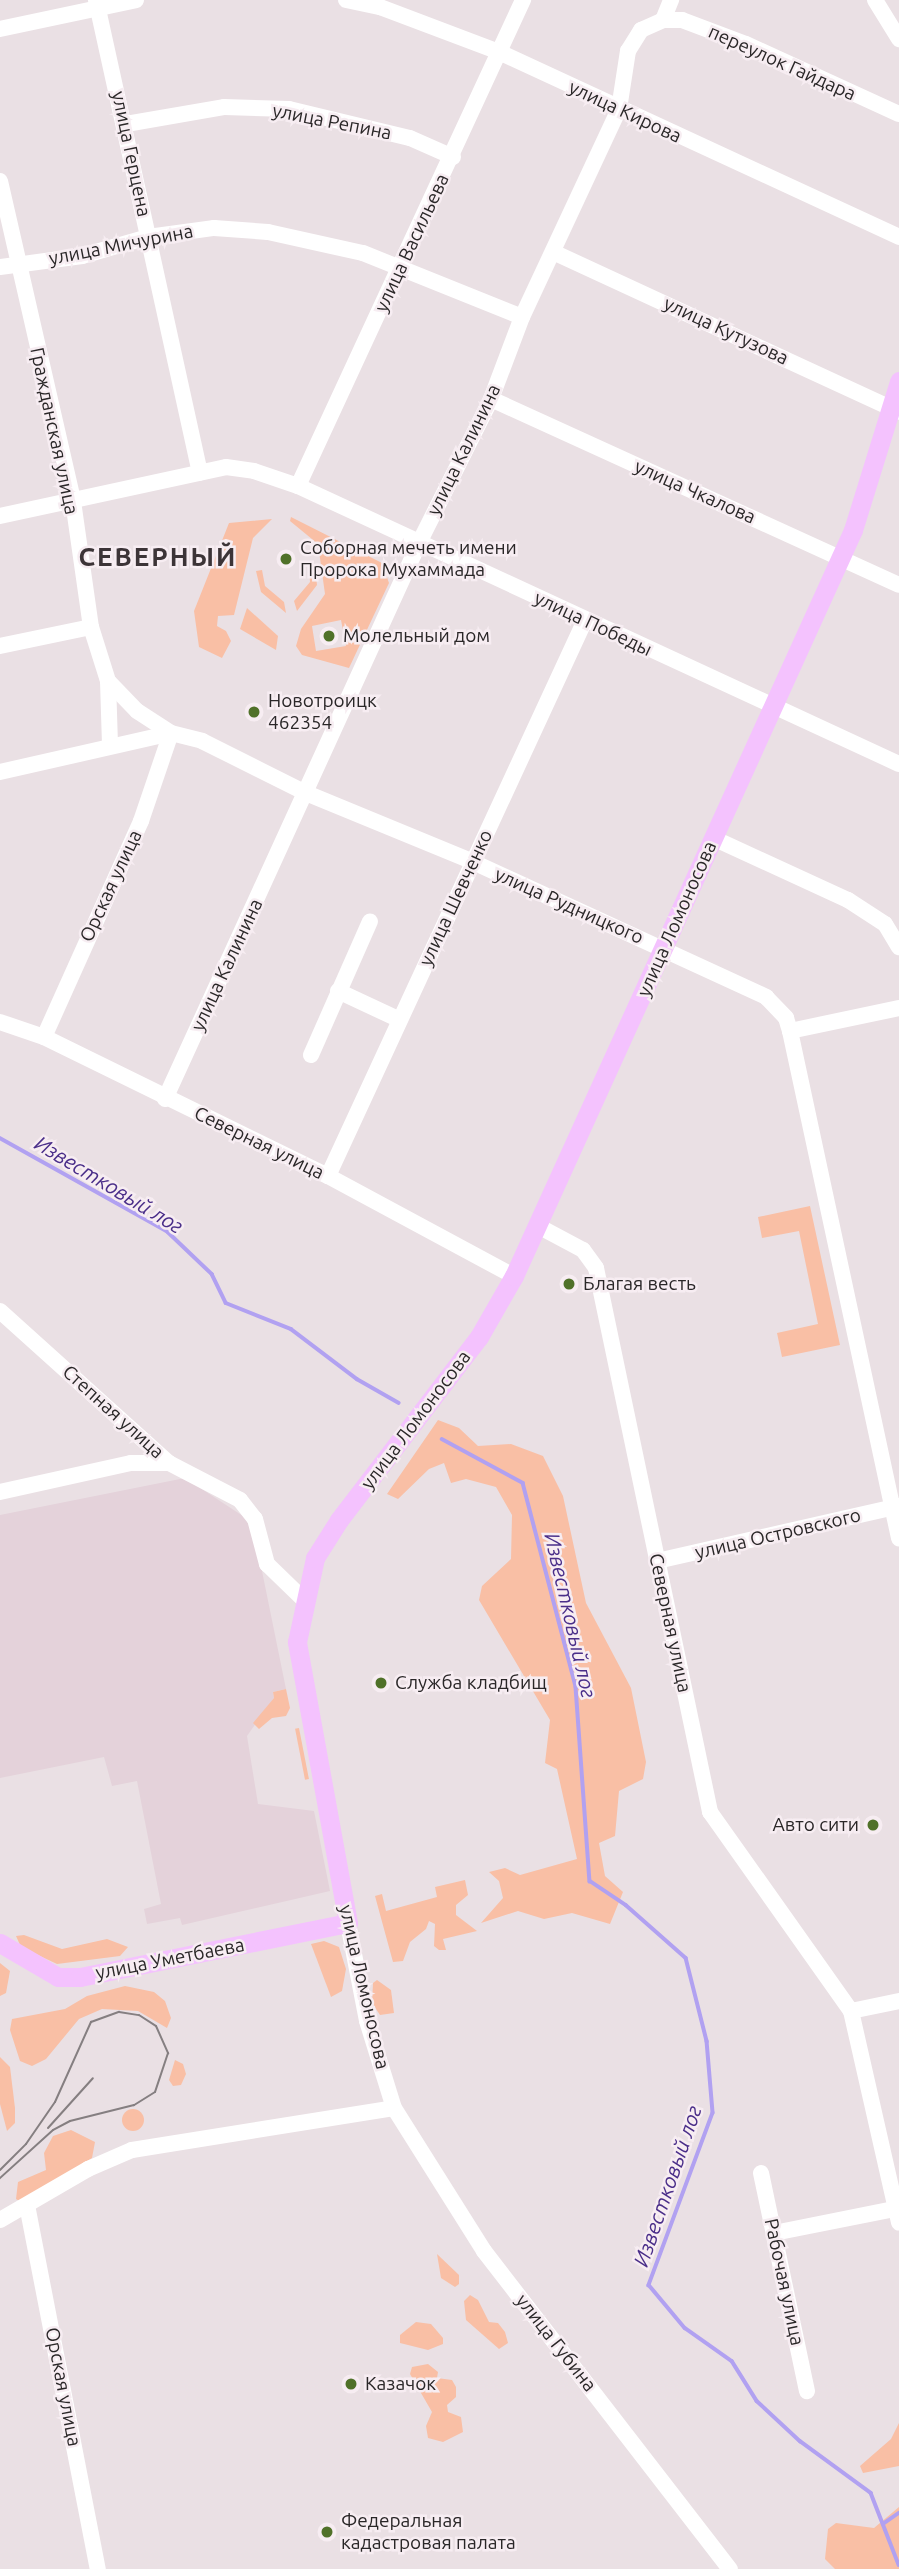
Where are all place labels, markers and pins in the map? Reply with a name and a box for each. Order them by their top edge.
place label: Соборная мечеть имени Пророка Мухаммада [300,537,517,581]
marker: Соборная мечеть имени Пророка Мухаммада [278,551,294,567]
place label: Молельный дом [343,625,490,647]
marker: Молельный дом [321,628,337,644]
place label: Новотроицк 462354 [268,690,377,734]
marker: Новотроицк 462354 [246,704,262,720]
place label: Благая весть [583,1273,696,1295]
marker: Благая весть [561,1276,577,1292]
place label: Служба кладбищ [395,1672,547,1694]
marker: Служба кладбищ [373,1675,389,1691]
place label: Авто сити [772,1814,859,1836]
marker: Авто сити [865,1817,881,1833]
place label: Казачок [365,2373,436,2395]
marker: Казачок [343,2376,359,2392]
place label: Федеральная кадастровая палата [341,2510,516,2554]
marker: Федеральная кадастровая палата [319,2524,335,2540]

